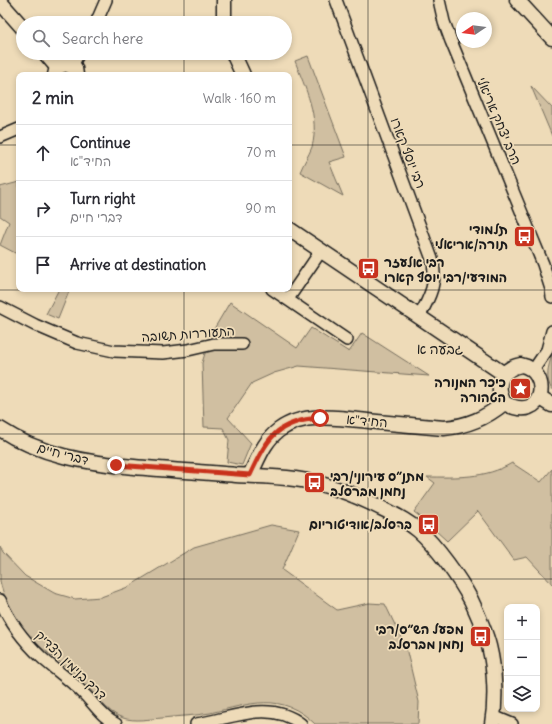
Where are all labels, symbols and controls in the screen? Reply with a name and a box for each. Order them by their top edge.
north arrow [456,12,492,48]
search box [16,16,292,60]
icon: search [30,27,52,49]
text: Search here [62,29,143,48]
street label: הרב יצחק אריאלי [473,75,525,167]
text: 2 min [32,87,74,109]
text: Walk · 160 m [203,90,276,107]
street label: רבי יוסף קארו [387,115,429,191]
text: Continue [70,133,131,152]
icon: ahead [32,142,54,164]
text: 70 m [247,144,276,161]
text: החיד"א [70,153,111,170]
text: Turn right [70,189,135,208]
icon: right [32,198,54,220]
text: 90 m [245,200,276,217]
text: דברי חיים [70,209,123,226]
place label: תלמודי תורה/אריאלי [435,221,508,253]
bus stop icon: תלמודי תורה/אריאלי [511,223,537,249]
icon: arrive [32,254,54,276]
place label: רבי אלעזר המודעי/רבי יוסף קארו [384,254,507,286]
text: Arrive at destination [70,255,206,274]
bus stop icon: רבי אלעזר המודעי/רבי יוסף קארו [356,256,382,282]
street label: התעוררות תשובה [141,322,235,346]
district label: גבעה א [417,340,464,358]
place label: כיכר המנורה הטהורה [434,374,506,406]
place icon: כיכר המנורה הטהורה [508,376,534,402]
route start [311,409,329,427]
street label: החיד"א [346,411,388,431]
street label: דברי חיים [35,439,91,469]
route end [107,456,125,474]
place label: מתנ״ס עירוני/רבי נחמן מברסלב [330,468,424,500]
bus stop icon: מתנ״ס עירוני/רבי נחמן מברסלב [302,470,328,496]
bus stop icon: ברסלב/אודיטוריום [415,511,441,537]
place label: ברסלב/אודיטוריום [309,516,412,533]
map controls [504,604,540,712]
button: + [504,604,540,640]
place label: מפעל הש״ס/רבי נחמן מברסלב [376,621,464,653]
bus stop icon: מפעל הש״ס/רבי נחמן מברסלב [467,623,493,649]
street label: דרך בנימין הצדיק [32,627,110,703]
button: − [504,640,540,676]
button: layers [504,676,540,712]

